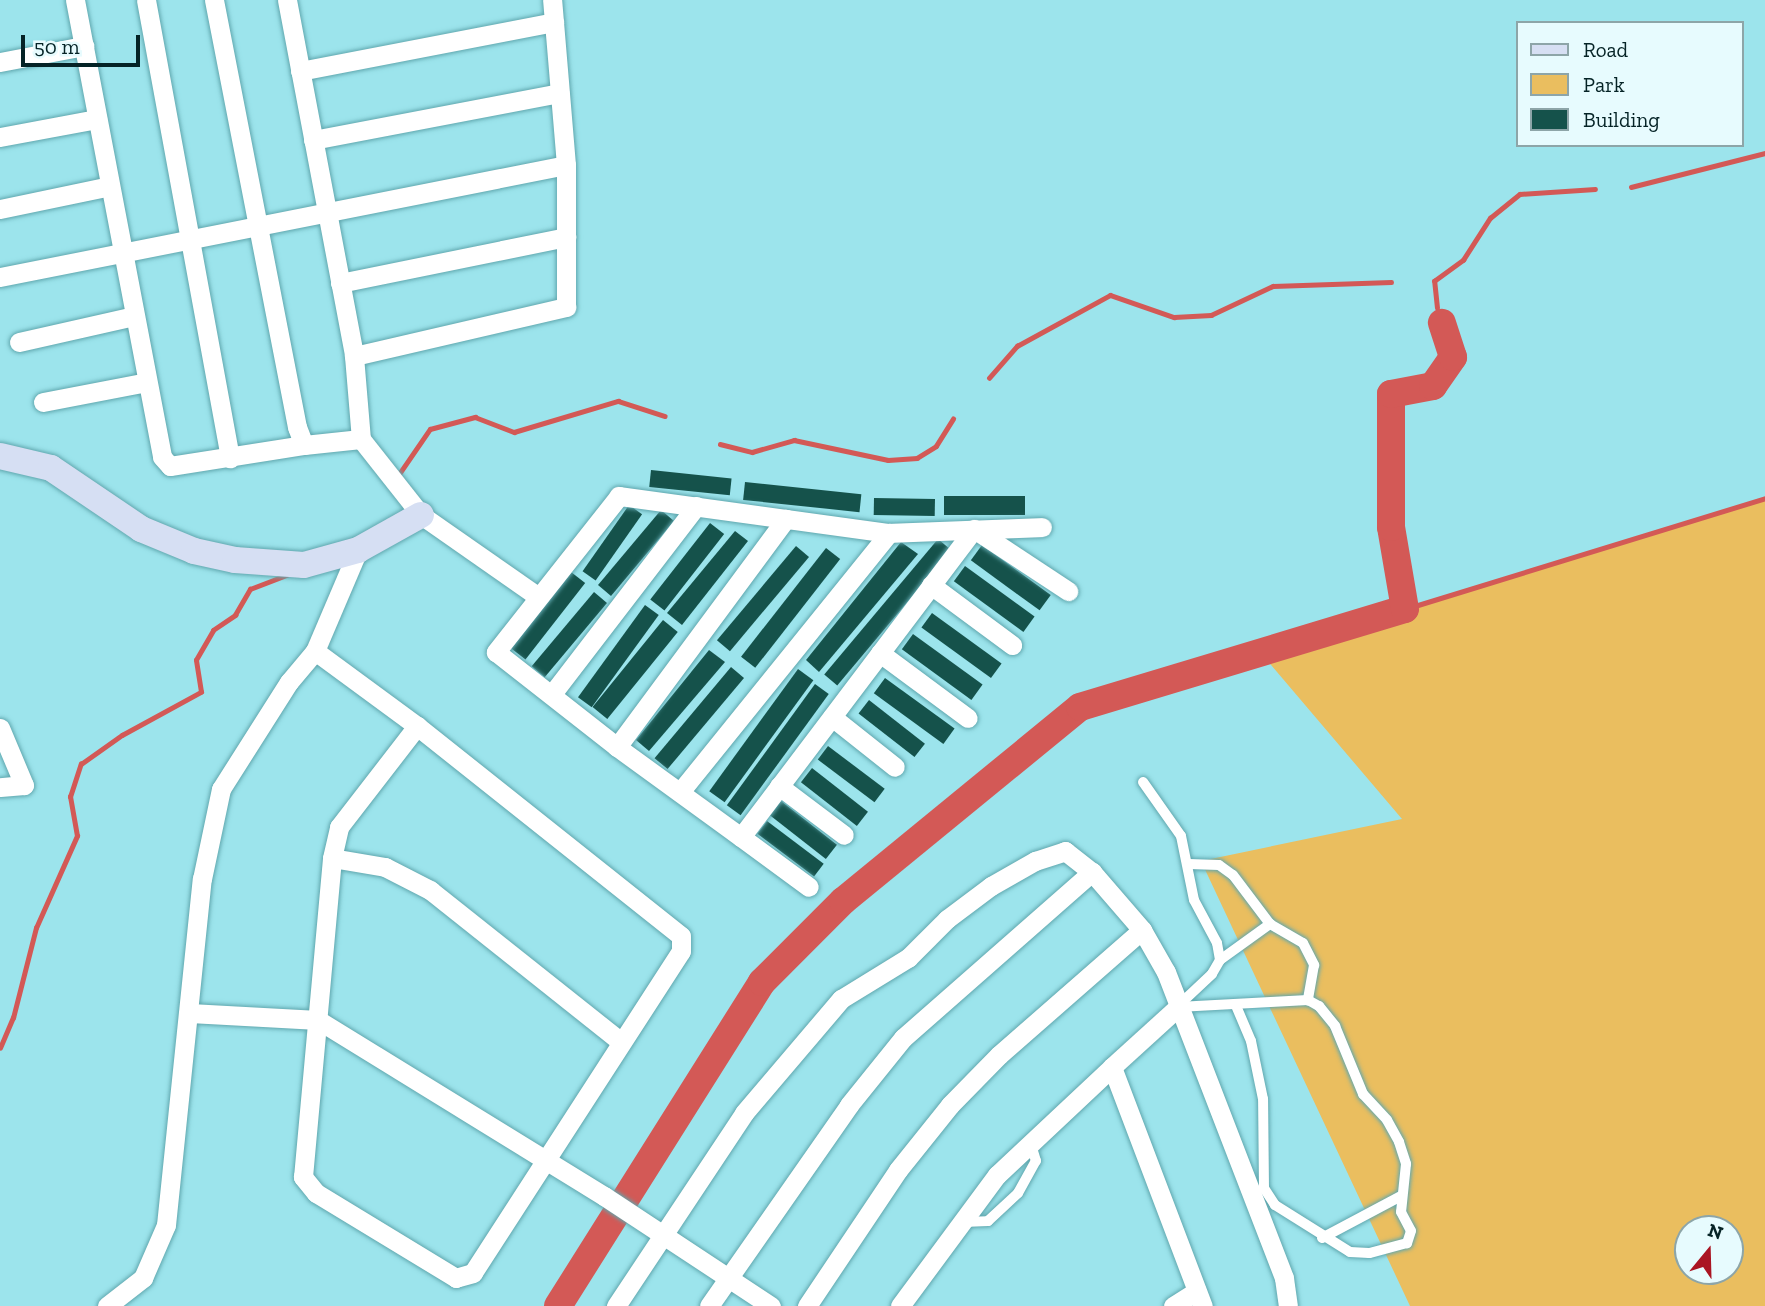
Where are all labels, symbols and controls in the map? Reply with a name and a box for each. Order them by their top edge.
scale bar [24,21,144,65]
legend [1516,21,1744,147]
text: 50 m [34,34,80,59]
text: Road [1583,37,1628,62]
text: Park [1583,72,1625,97]
text: Building [1583,107,1660,132]
north arrow [1674,1215,1744,1285]
text: N [1705,1218,1726,1245]

